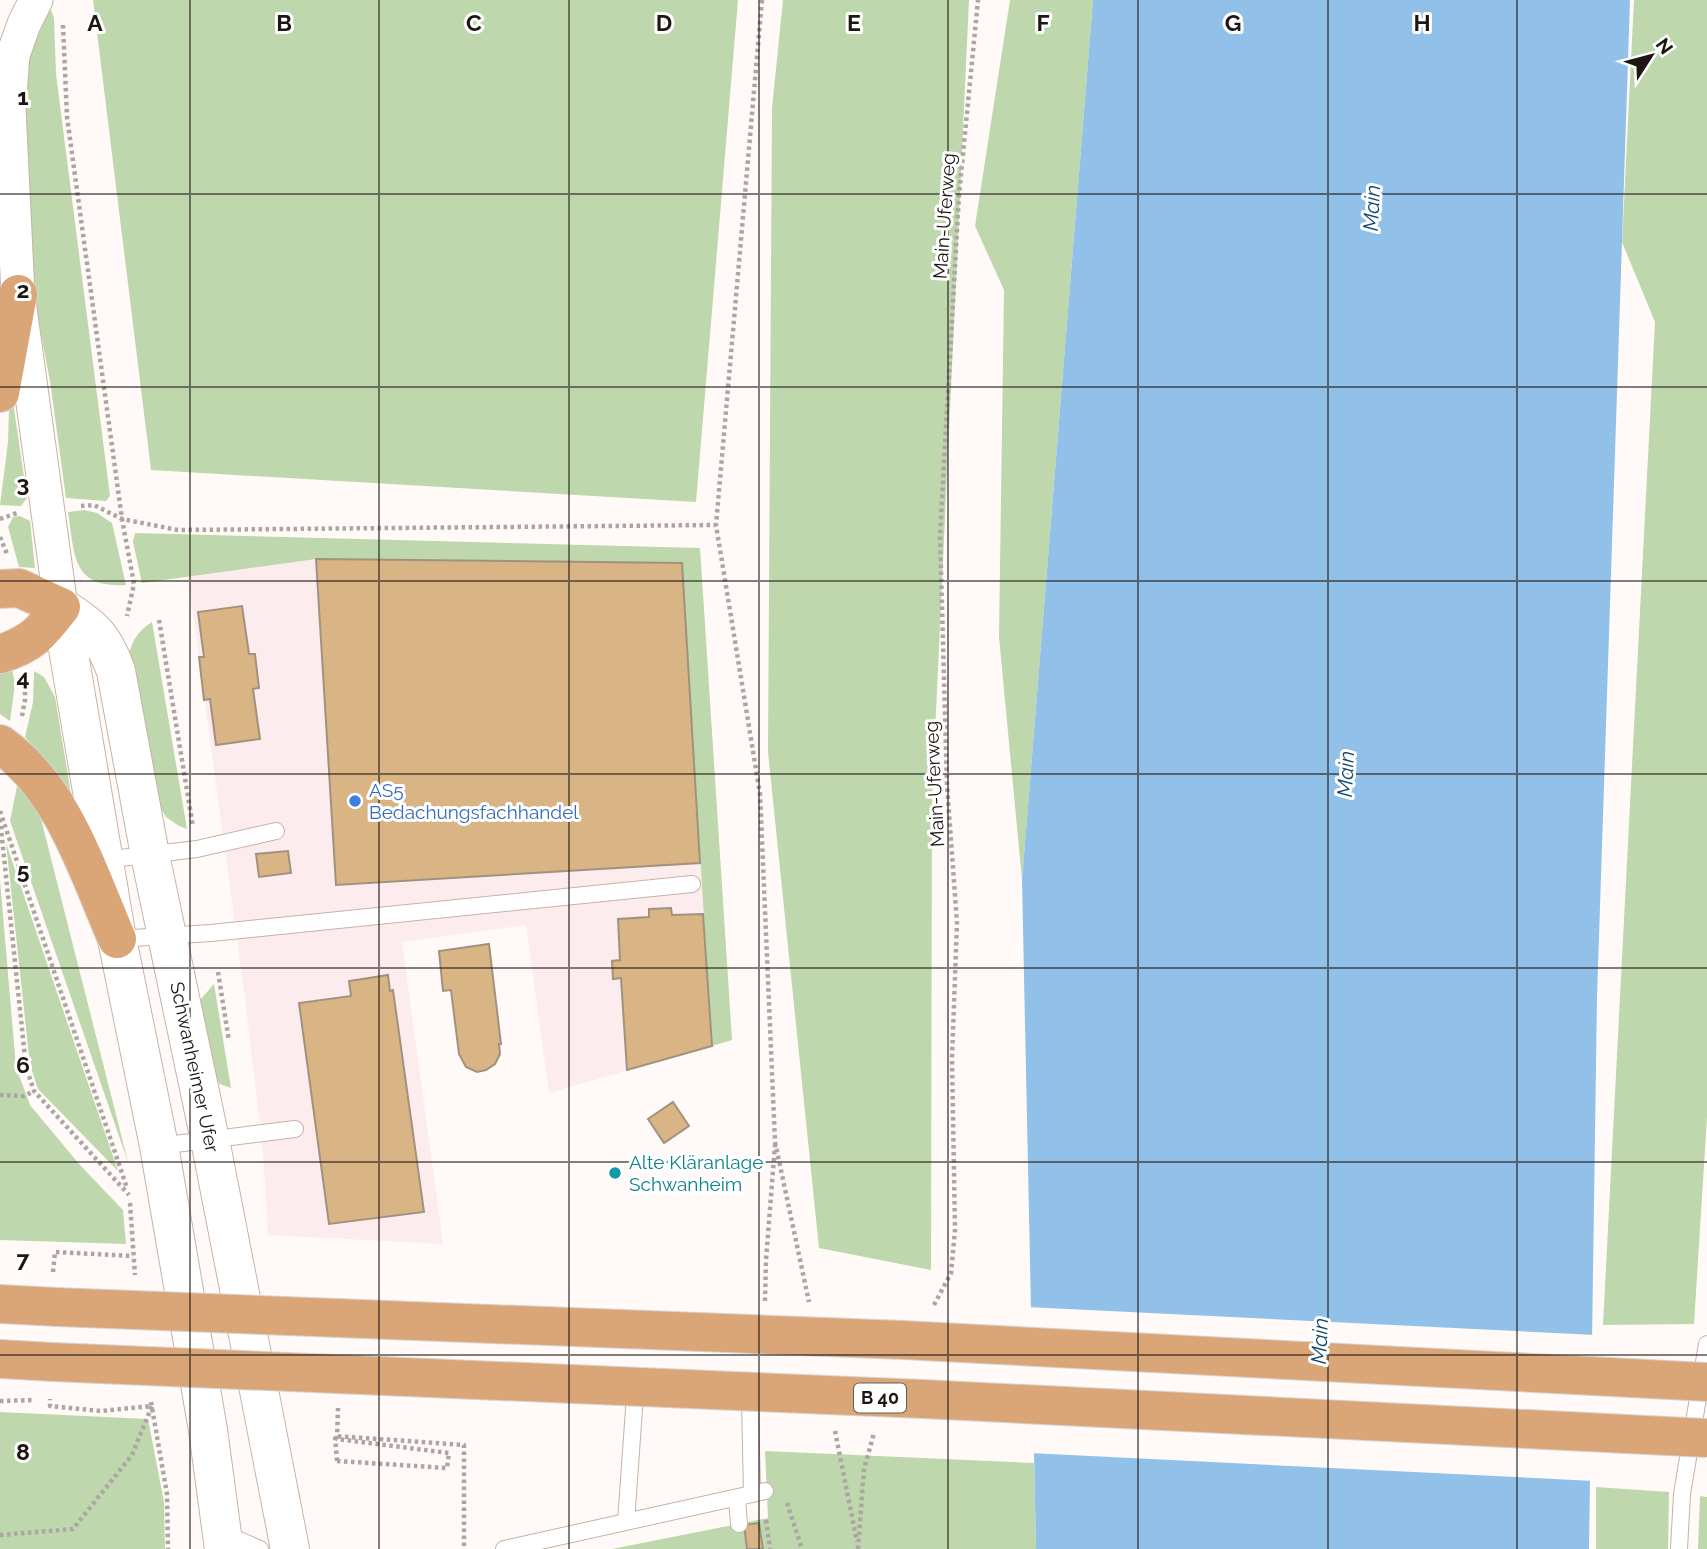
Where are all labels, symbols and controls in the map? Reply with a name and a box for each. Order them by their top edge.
text: A [87,9,103,36]
text: B [276,9,292,36]
text: C [466,9,482,36]
text: D [656,9,672,36]
text: E [847,9,861,36]
text: F [1036,9,1050,36]
text: G [1225,9,1241,36]
text: H [1413,9,1431,36]
north arrow [1616,21,1686,91]
text: N [1652,34,1678,58]
text: 1 [17,83,29,110]
street label: Main-Uferweg [929,152,959,280]
water label: Main [1358,184,1385,232]
text: 2 [17,276,29,303]
text: 3 [17,470,29,497]
text: 4 [16,664,30,691]
street label: Main-Uferweg [920,720,948,848]
water label: Main [1332,750,1359,798]
place label: AS5 Bedachungsfachhandel [369,779,579,823]
marker: AS5 Bedachungsfachhandel [347,793,363,809]
text: 5 [17,857,30,884]
street label: Schwanheimer Ufer [166,980,224,1154]
text: 6 [16,1051,30,1078]
place label: Alte Kläranlage Schwanheim [629,1151,763,1195]
marker: Alte Kläranlage Schwanheim [607,1165,623,1181]
text: 7 [17,1245,30,1272]
water label: Main [1306,1317,1333,1365]
road number: B 40 [854,1384,906,1413]
text: 8 [16,1438,30,1465]

